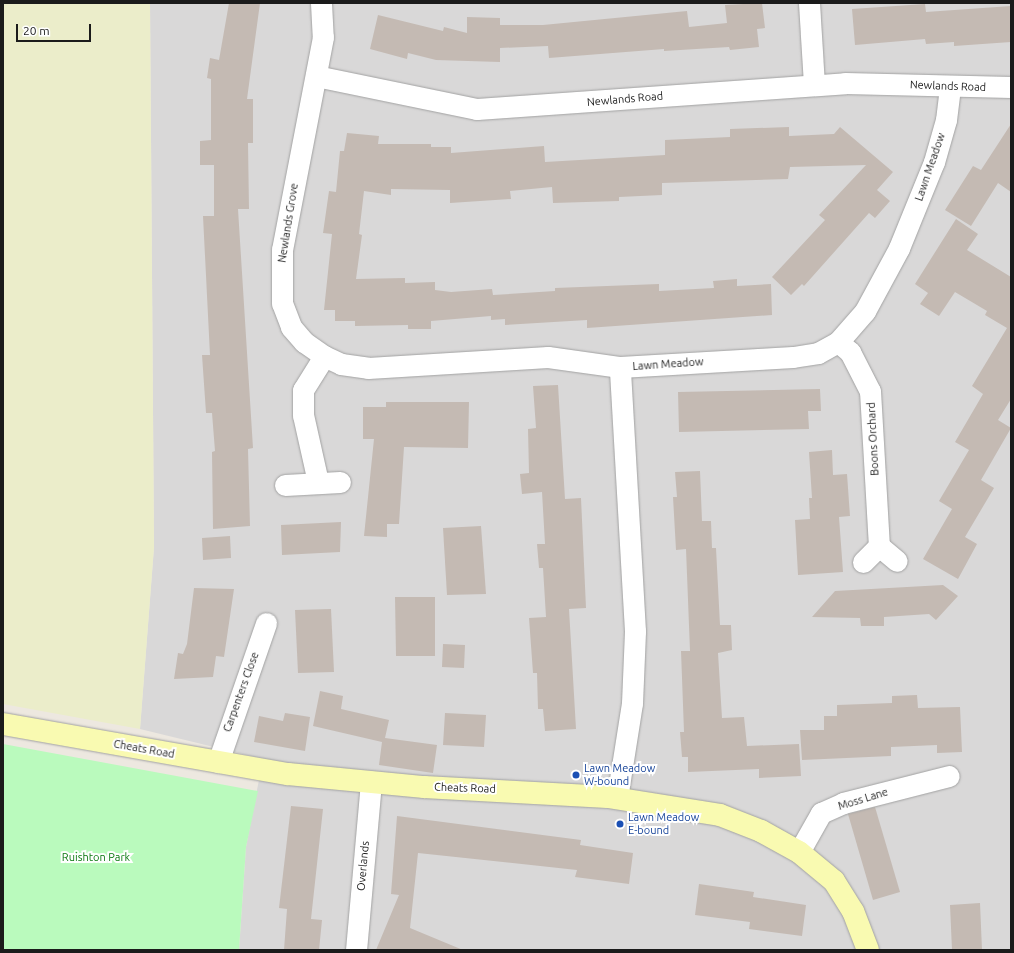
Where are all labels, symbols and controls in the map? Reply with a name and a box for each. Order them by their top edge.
scale bar [18,16,93,42]
text: 20 m [23,24,50,37]
street label: Newlands Road [910,78,986,94]
street label: Newlands Road [586,89,664,109]
street label: Lawn Meadow [912,131,948,203]
street label: Newlands Grove [275,182,301,264]
street label: Lawn Meadow [632,355,704,373]
street label: Boons Orchard [864,402,882,476]
street label: Carpenters Close [220,650,262,734]
street label: Cheats Road [112,737,176,761]
place label: Lawn Meadow W-bound [584,762,655,788]
marker: Lawn Meadow W-bound [571,770,581,780]
street label: Cheats Road [434,780,496,796]
street label: Moss Lane [836,785,890,813]
place label: Lawn Meadow E-bound [628,811,699,837]
marker: Lawn Meadow E-bound [615,819,625,829]
street label: Overlands [354,840,372,892]
park label: Ruishton Park [62,850,130,864]

